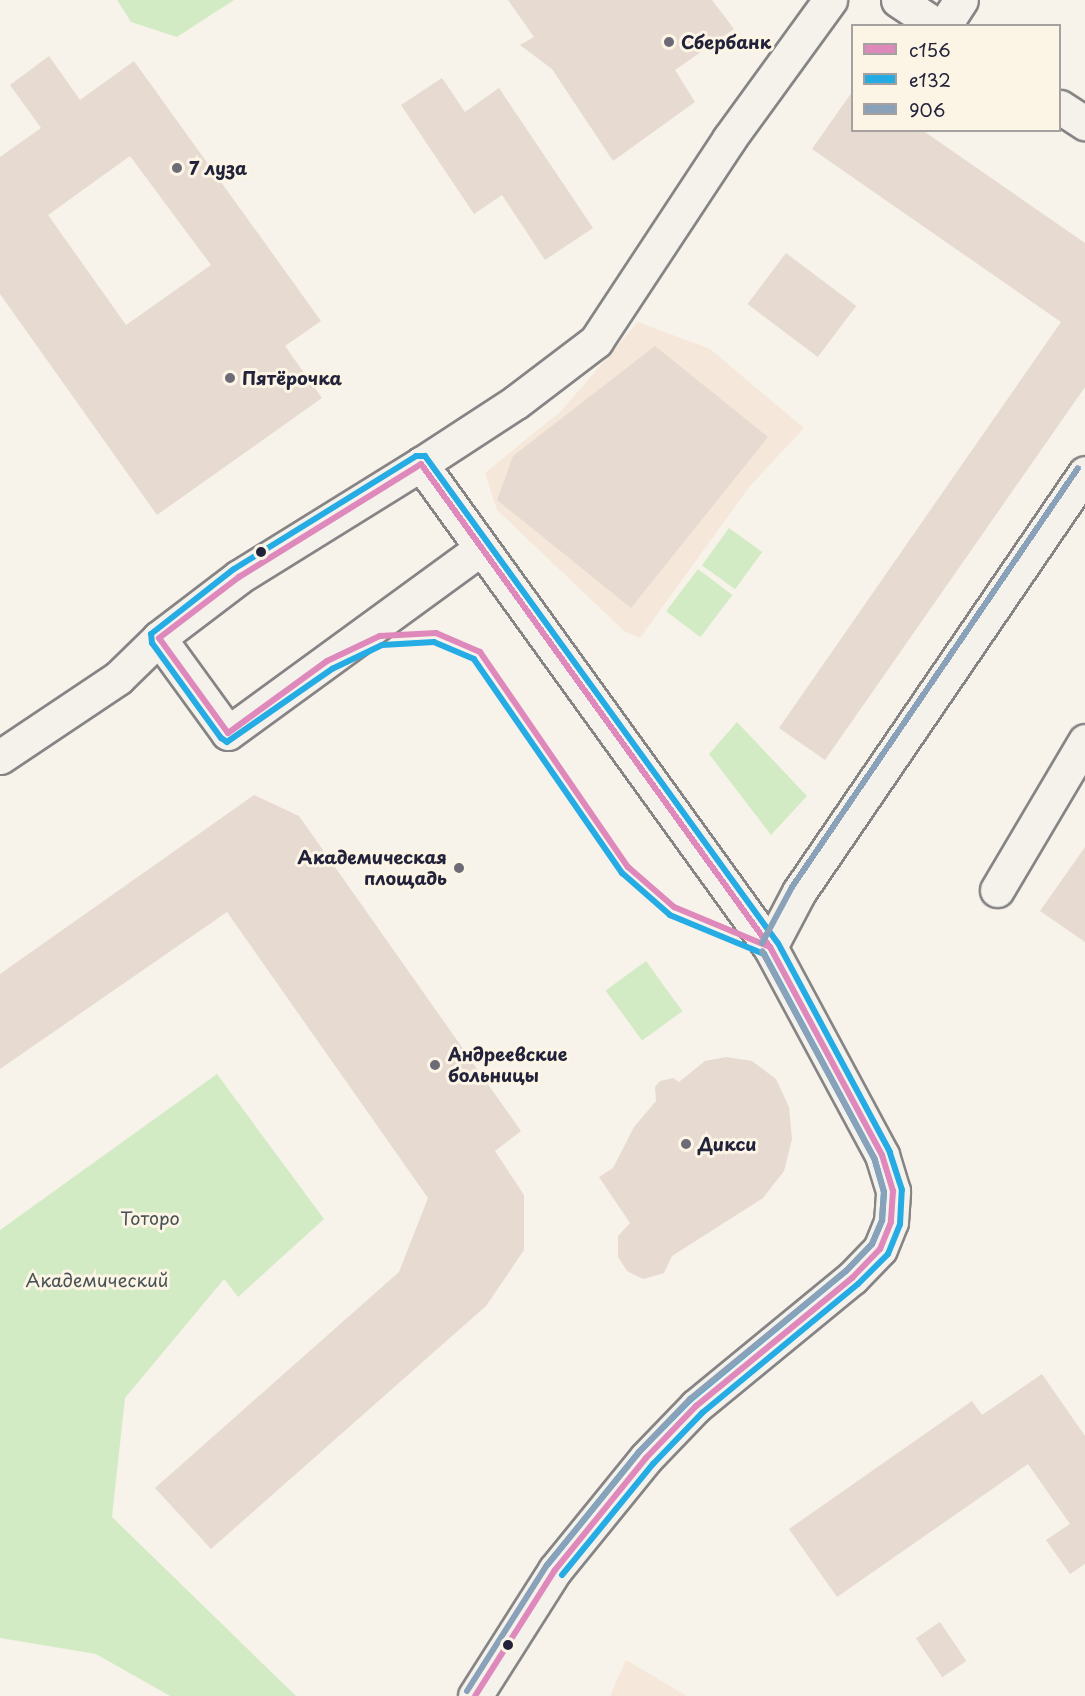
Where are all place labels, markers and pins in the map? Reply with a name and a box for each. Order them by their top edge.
place label: Сбербанк [681,31,771,53]
marker: Сбербанк [662,35,676,49]
place label: 7 луза [189,157,248,179]
marker: 7 луза [170,161,184,175]
place label: Пятёрочка [242,367,342,389]
marker: Пятёрочка [223,371,237,385]
unlabelled marker [255,546,267,558]
place label: Академическая площадь [298,847,447,890]
marker: Академическая площадь [452,861,466,875]
place label: Андреевские больницы [448,1044,567,1086]
marker: Андреевские больницы [426,1056,444,1074]
place label: Дикси [698,1133,756,1155]
marker: Дикси [679,1137,693,1151]
unlabelled marker [502,1639,514,1651]

